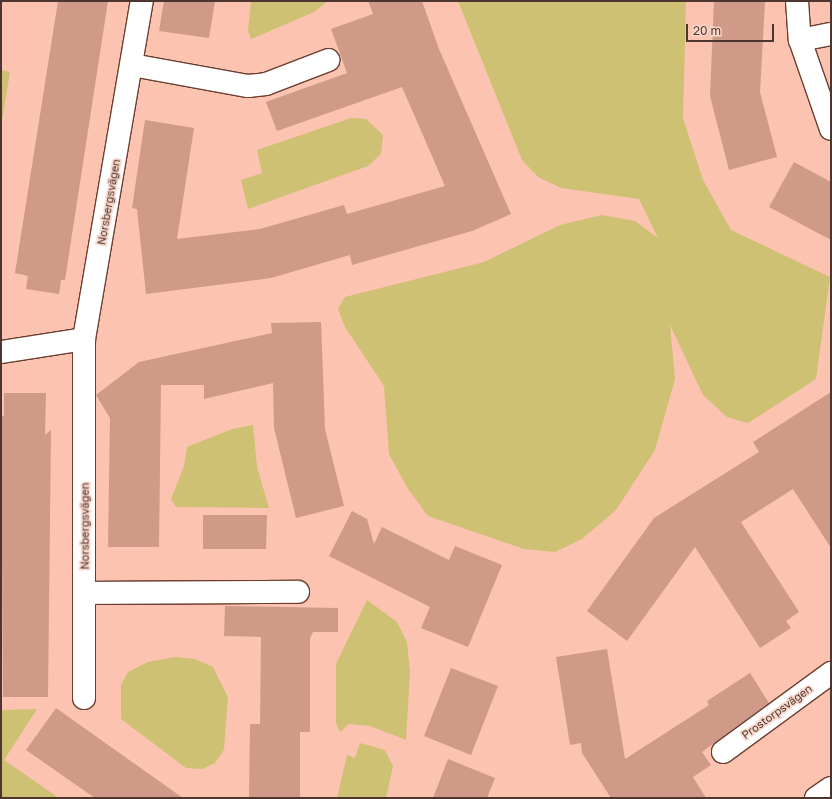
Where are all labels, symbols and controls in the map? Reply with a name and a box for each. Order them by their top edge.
scale bar [688,16,776,42]
text: 20 m [693,23,721,38]
street label: Norsbergsvägen [95,158,123,246]
street label: Norsbergsvägen [78,482,92,570]
street label: Prostorpsvägen [739,682,815,742]

